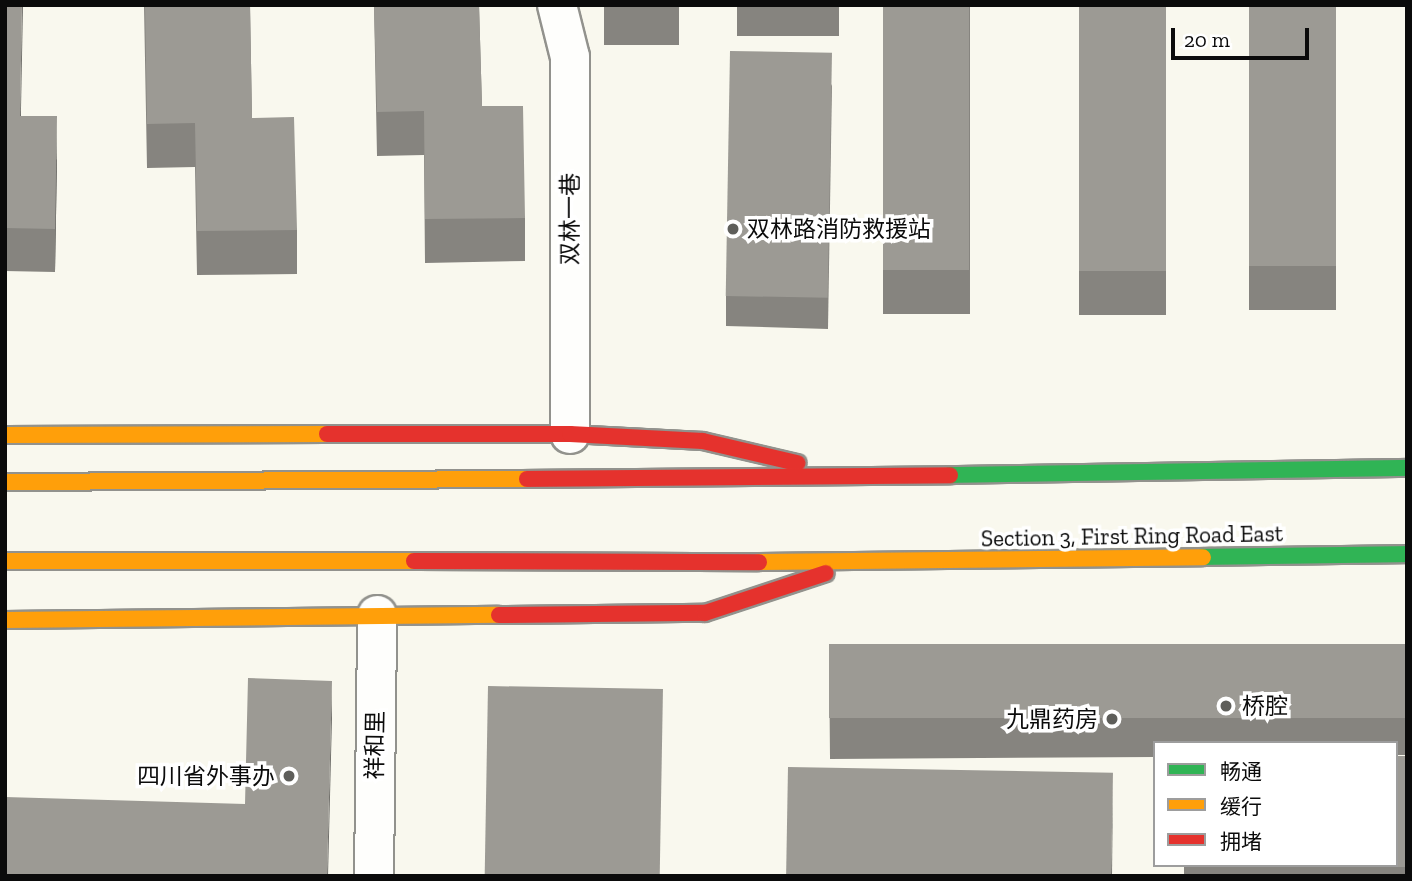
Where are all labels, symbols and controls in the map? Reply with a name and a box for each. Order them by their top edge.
scale bar [1174,14,1312,58]
text: 20 m [1184,27,1230,52]
street label: 双林一巷 [556,173,584,265]
place label: 双林路消防救援站 [747,215,931,243]
marker: 双林路消防救援站 [725,221,741,237]
street label: Section 3, First Ring Road East [981,520,1283,552]
place label: 桥腔 [1242,692,1288,720]
marker: 桥腔 [1216,696,1236,716]
place label: 九鼎药房 [1006,705,1098,733]
street label: 祥和里 [361,710,389,780]
marker: 九鼎药房 [1104,711,1120,727]
legend [1153,741,1398,867]
text: 畅通 [1220,759,1262,784]
place label: 四川省外事办 [137,762,275,790]
marker: 四川省外事办 [281,768,297,784]
text: 缓行 [1220,794,1262,819]
text: 拥堵 [1220,829,1262,854]

